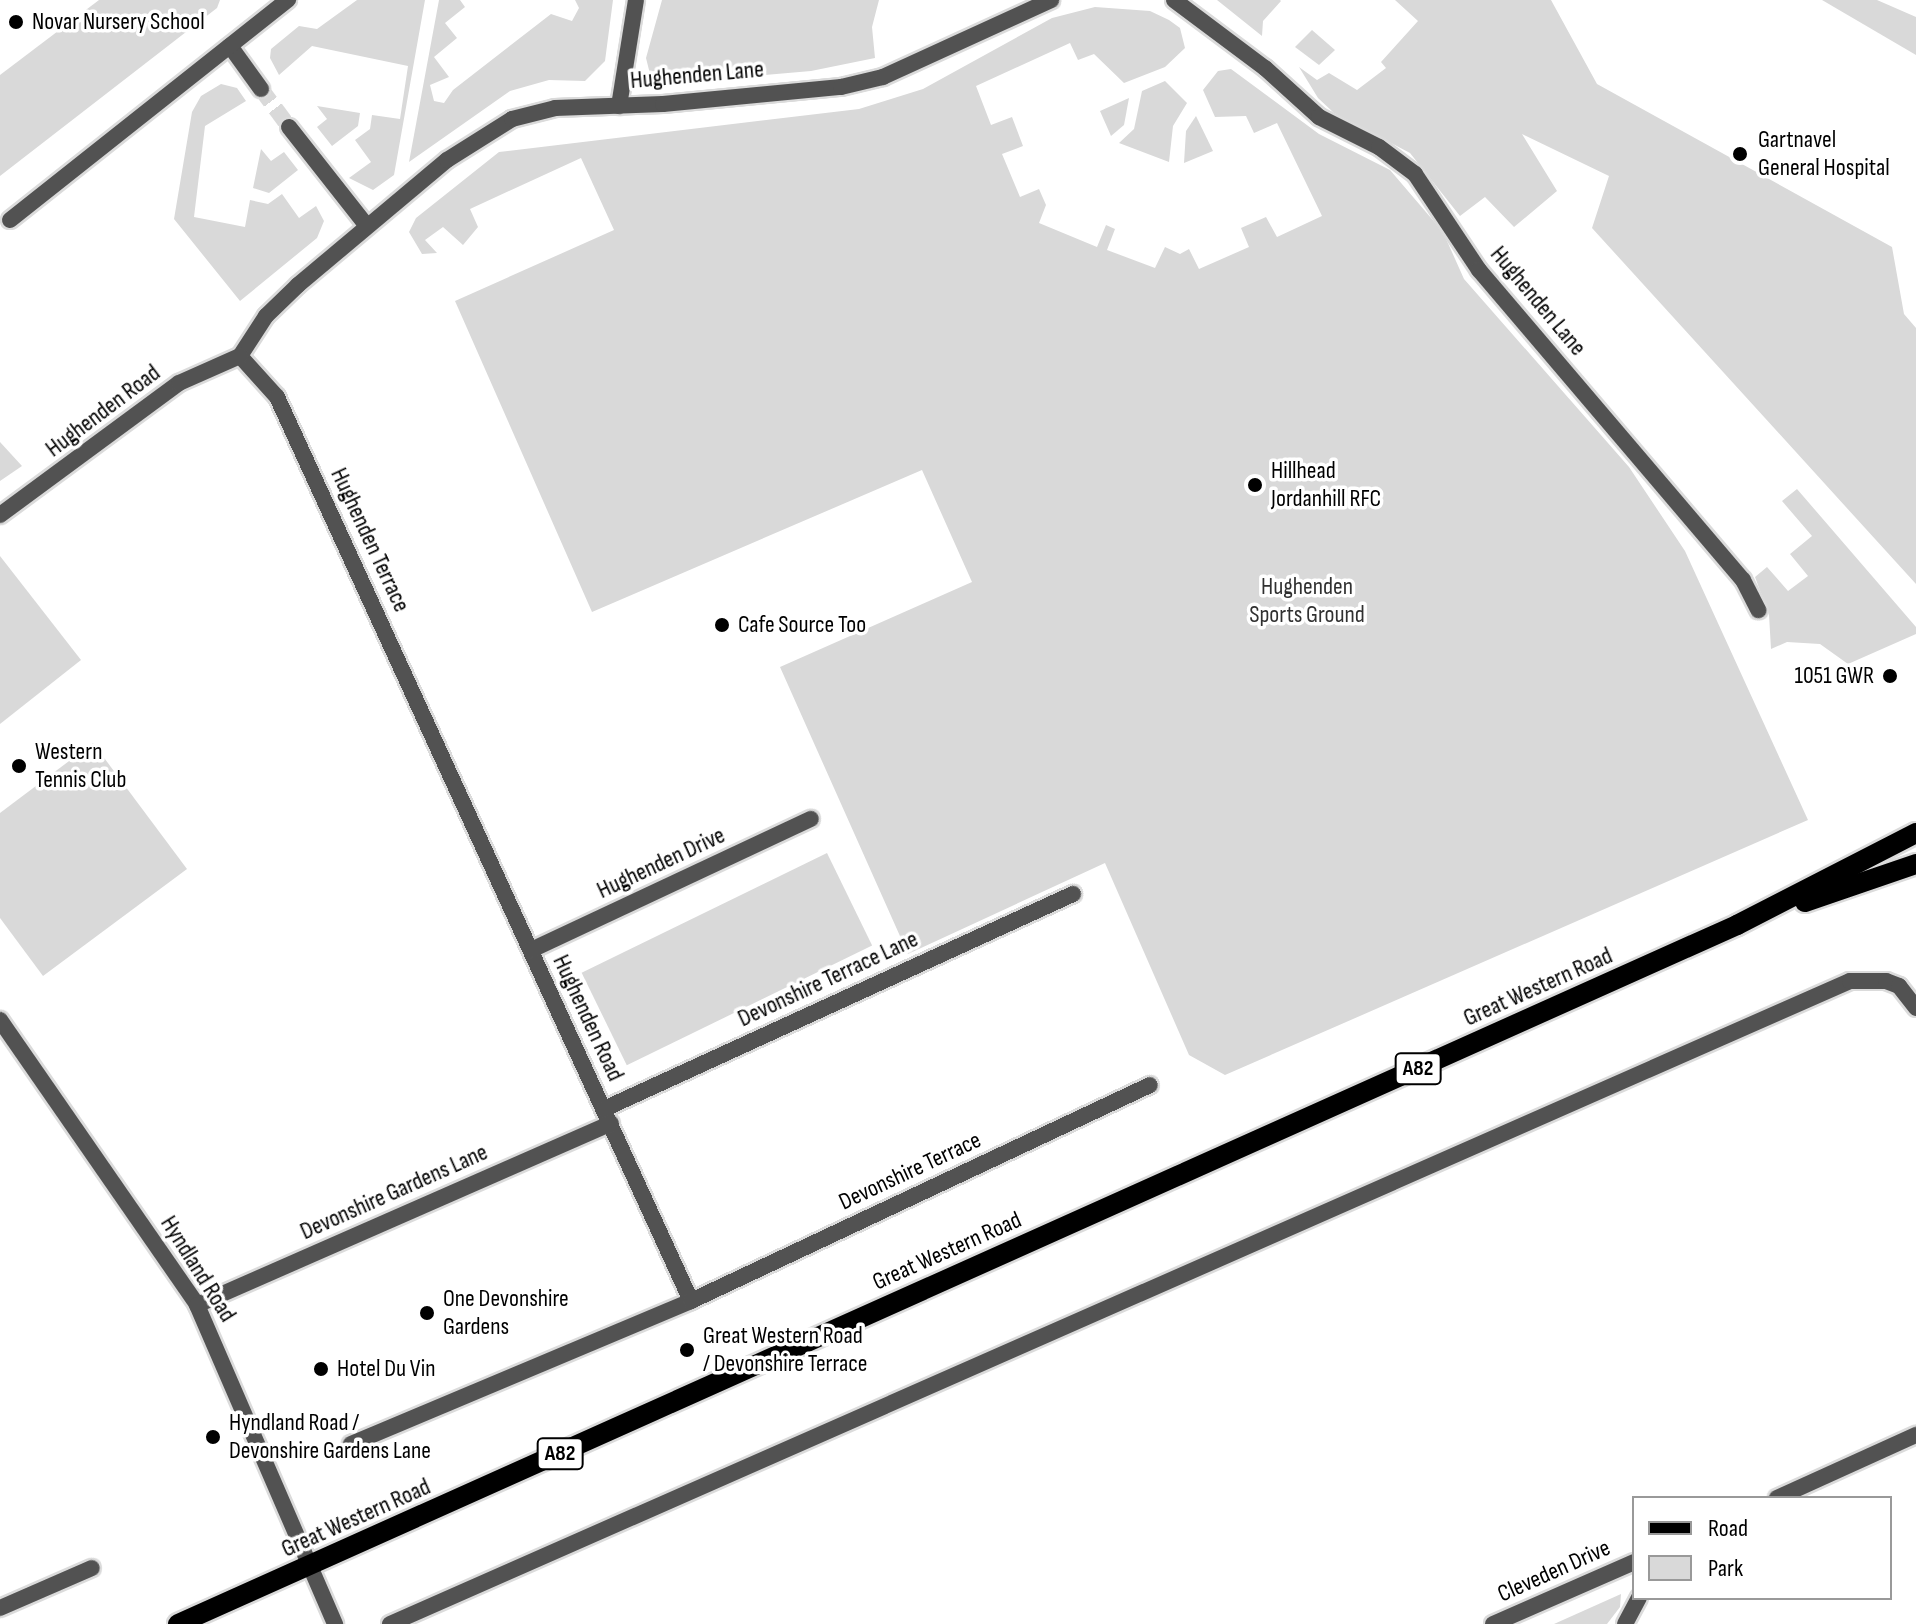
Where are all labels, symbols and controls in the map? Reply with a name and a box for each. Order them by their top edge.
place label: Novar Nursery School [32,8,205,36]
marker: Novar Nursery School [7,13,25,31]
street label: Hughenden Lane [629,55,765,95]
place label: Gartnavel General Hospital [1758,126,1890,182]
marker: Gartnavel General Hospital [1729,143,1751,165]
street label: Hughenden Lane [1484,241,1592,361]
street label: Hughenden Road [40,359,166,463]
place label: Hillhead Jordanhill RFC [1271,457,1381,513]
street label: Hughenden Terrace [324,464,416,616]
marker: Hillhead Jordanhill RFC [1246,476,1264,494]
park label: Hughenden Sports Ground [1249,573,1365,629]
place label: Cafe Source Too [738,611,866,639]
marker: Cafe Source Too [713,616,731,634]
place label: 1051 GWR [1794,662,1874,690]
marker: 1051 GWR [1881,667,1899,685]
place label: Western Tennis Club [35,738,126,794]
marker: Western Tennis Club [10,757,28,775]
street label: Hughenden Drive [593,821,729,905]
street label: Devonshire Terrace Lane [733,925,923,1033]
street label: Great Western Road [1459,941,1617,1033]
street label: Hughenden Road [546,950,630,1086]
road number: A82 [1394,1051,1442,1087]
street label: Devonshire Terrace [834,1126,986,1216]
street label: Devonshire Gardens Lane [296,1138,492,1246]
street label: Great Western Road [868,1205,1026,1297]
street label: Hyndland Road [154,1211,242,1327]
place label: One Devonshire Gardens [443,1285,569,1341]
marker: One Devonshire Gardens [418,1304,436,1322]
place label: Great Western Road / Devonshire Terrace [703,1322,867,1378]
marker: Great Western Road / Devonshire Terrace [678,1341,696,1359]
place label: Hotel Du Vin [337,1355,435,1383]
marker: Hotel Du Vin [312,1360,330,1378]
place label: Hyndland Road / Devonshire Gardens Lane [229,1409,431,1465]
marker: Hyndland Road / Devonshire Gardens Lane [204,1428,222,1446]
road number: A82 [536,1436,584,1472]
street label: Great Western Road [277,1472,435,1564]
legend [1632,1496,1892,1600]
text: Road [1708,1514,1748,1543]
street label: Cleveden Drive [1493,1533,1615,1609]
text: Park [1708,1554,1743,1583]

